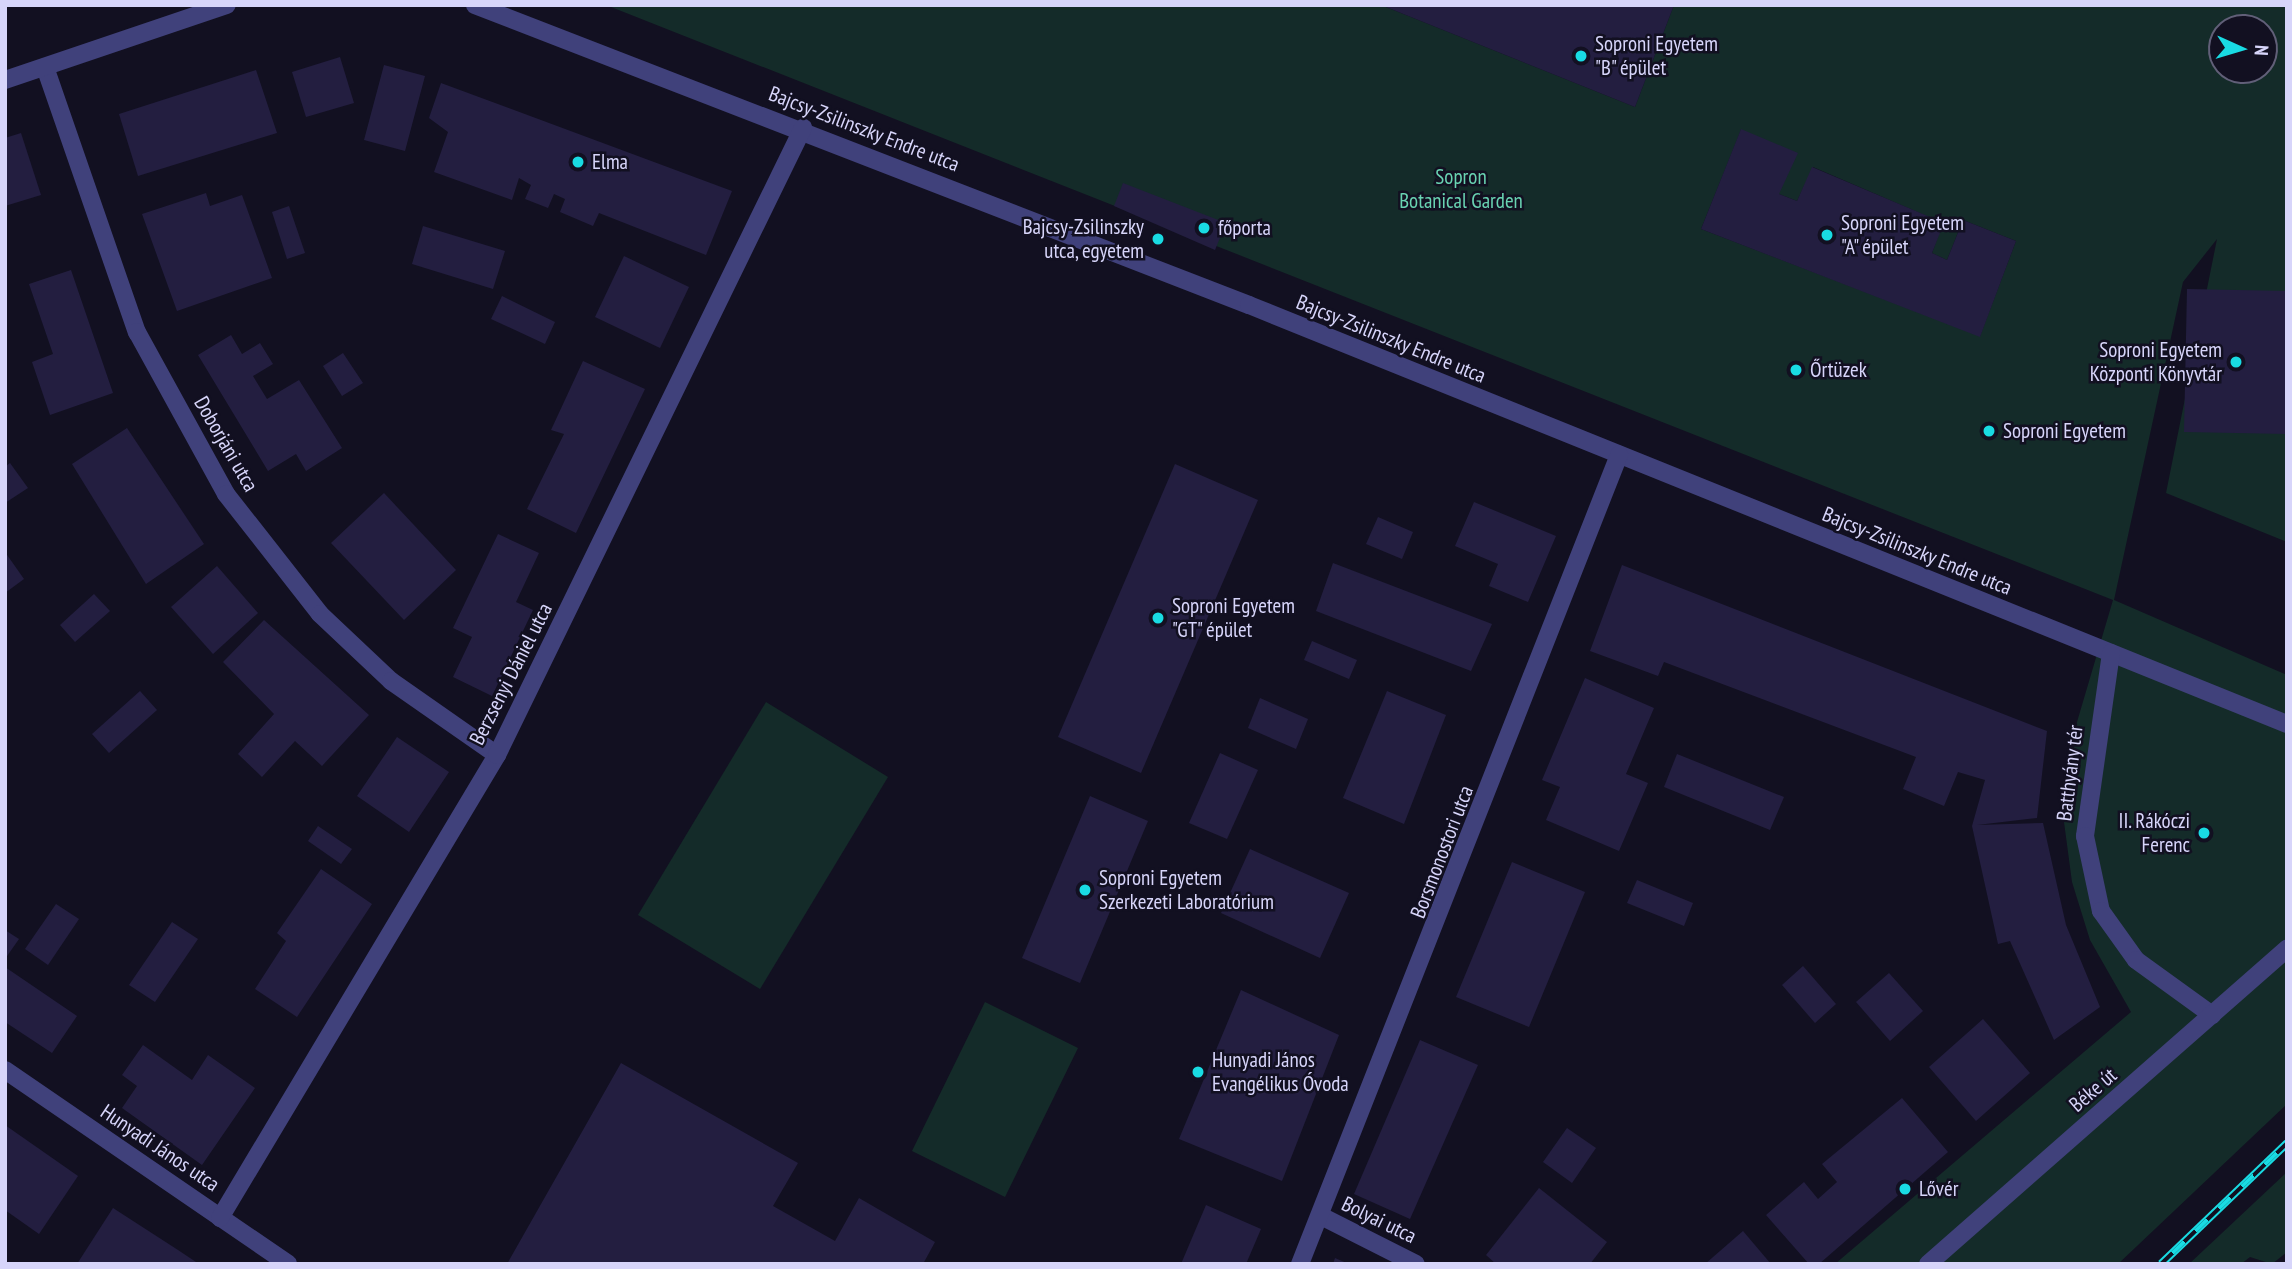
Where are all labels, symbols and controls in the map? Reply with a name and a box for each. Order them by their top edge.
north arrow [2208,14,2278,84]
place label: Soproni Egyetem "B" épület [1595,31,1718,81]
text: N [2250,44,2274,56]
marker: Soproni Egyetem "B" épület [1573,48,1589,64]
street label: Bajcsy-Zsilinszky Endre utca [765,81,963,177]
place label: Elma [592,149,628,175]
marker: Elma [570,154,586,170]
park label: Sopron Botanical Garden [1399,164,1523,214]
place label: Soproni Egyetem "A" épület [1841,210,1964,260]
place label: Bajcsy-Zsilinszky utca, egyetem [1023,214,1144,264]
place label: főporta [1218,215,1271,241]
marker: főporta [1196,220,1212,236]
marker: Soproni Egyetem "A" épület [1819,227,1835,243]
marker: Bajcsy-Zsilinszky utca, egyetem [1150,231,1166,247]
street label: Bajcsy-Zsilinszky Endre utca [1292,289,1490,389]
place label: Soproni Egyetem Központi Könyvtár [2090,337,2222,387]
marker: Soproni Egyetem Központi Könyvtár [2228,354,2244,370]
place label: Őrtüzek [1810,357,1867,383]
marker: Őrtüzek [1788,362,1804,378]
street label: Doborjáni utca [189,392,263,496]
place label: Soproni Egyetem [2003,418,2126,444]
marker: Soproni Egyetem [1981,423,1997,439]
street label: Bajcsy-Zsilinszky Endre utca [1818,501,2016,601]
place label: Soproni Egyetem "GT" épület [1172,593,1295,643]
street label: Berzsenyi Dániel utca [464,599,558,749]
marker: Soproni Egyetem "GT" épület [1150,610,1166,626]
street label: Batthyány tér [2052,723,2088,823]
street label: Borsmonostori utca [1405,782,1479,922]
place label: II. Rákóczi Ferenc [2117,808,2190,858]
marker: II. Rákóczi Ferenc [2196,825,2212,841]
place label: Soproni Egyetem Szerkezeti Laboratórium [1099,865,1274,915]
marker: Soproni Egyetem Szerkezeti Laboratórium [1077,882,1093,898]
place label: Hunyadi János Evangélikus Óvoda [1212,1047,1349,1097]
street label: Béke út [2064,1063,2122,1117]
marker: Hunyadi János Evangélikus Óvoda [1190,1064,1206,1080]
street label: Hunyadi János utca [96,1099,224,1197]
place label: Lővér [1919,1176,1958,1202]
marker: Lővér [1897,1181,1913,1197]
street label: Bolyai utca [1338,1191,1420,1249]

